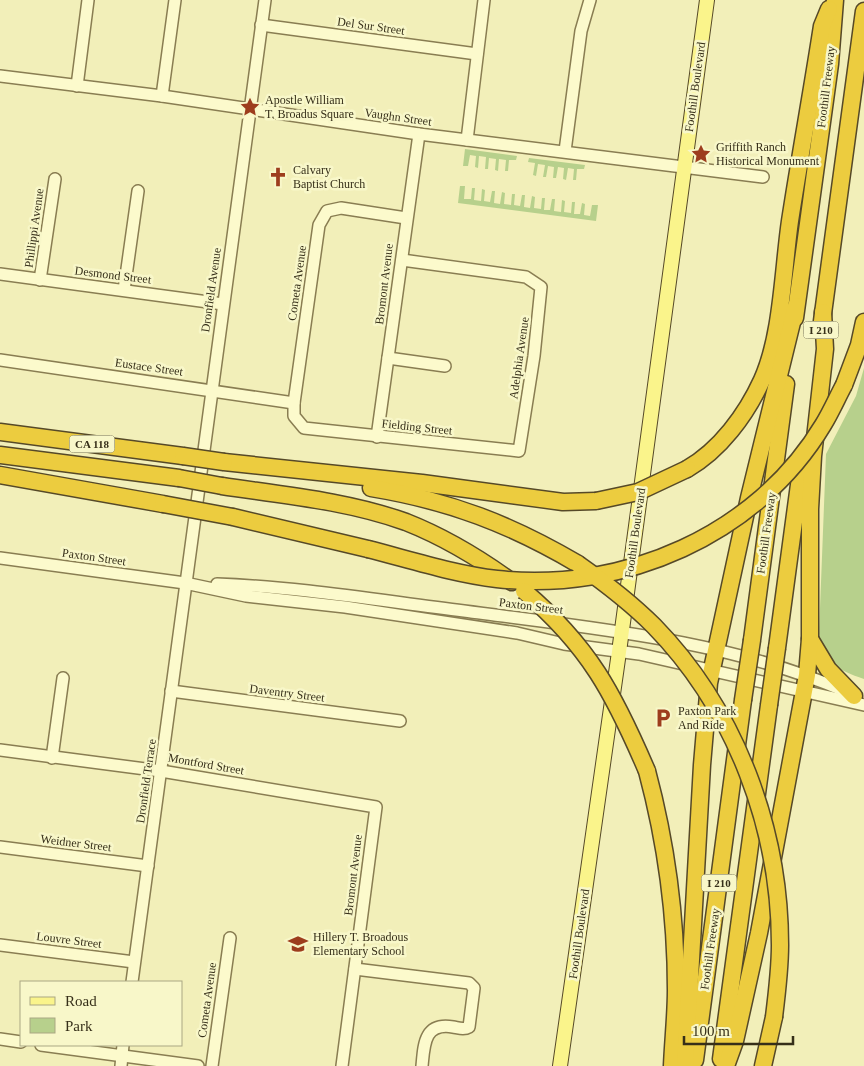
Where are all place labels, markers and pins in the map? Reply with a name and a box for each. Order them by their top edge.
place label: Apostle William T. Broadus Square [265,93,354,121]
place icon: Apostle William T. Broadus Square [239,96,261,118]
place label: Griffith Ranch Historical Monument [716,140,820,168]
place icon: Griffith Ranch Historical Monument [690,143,712,165]
place label: Calvary Baptist Church [293,163,365,191]
church icon: Calvary Baptist Church [267,166,289,188]
place label: Paxton Park And Ride [678,704,736,732]
parking icon: Paxton Park And Ride [652,707,674,729]
place label: Hillery T. Broadous Elementary School [313,930,409,958]
school or university icon: Hillery T. Broadous Elementary School [287,933,309,955]

